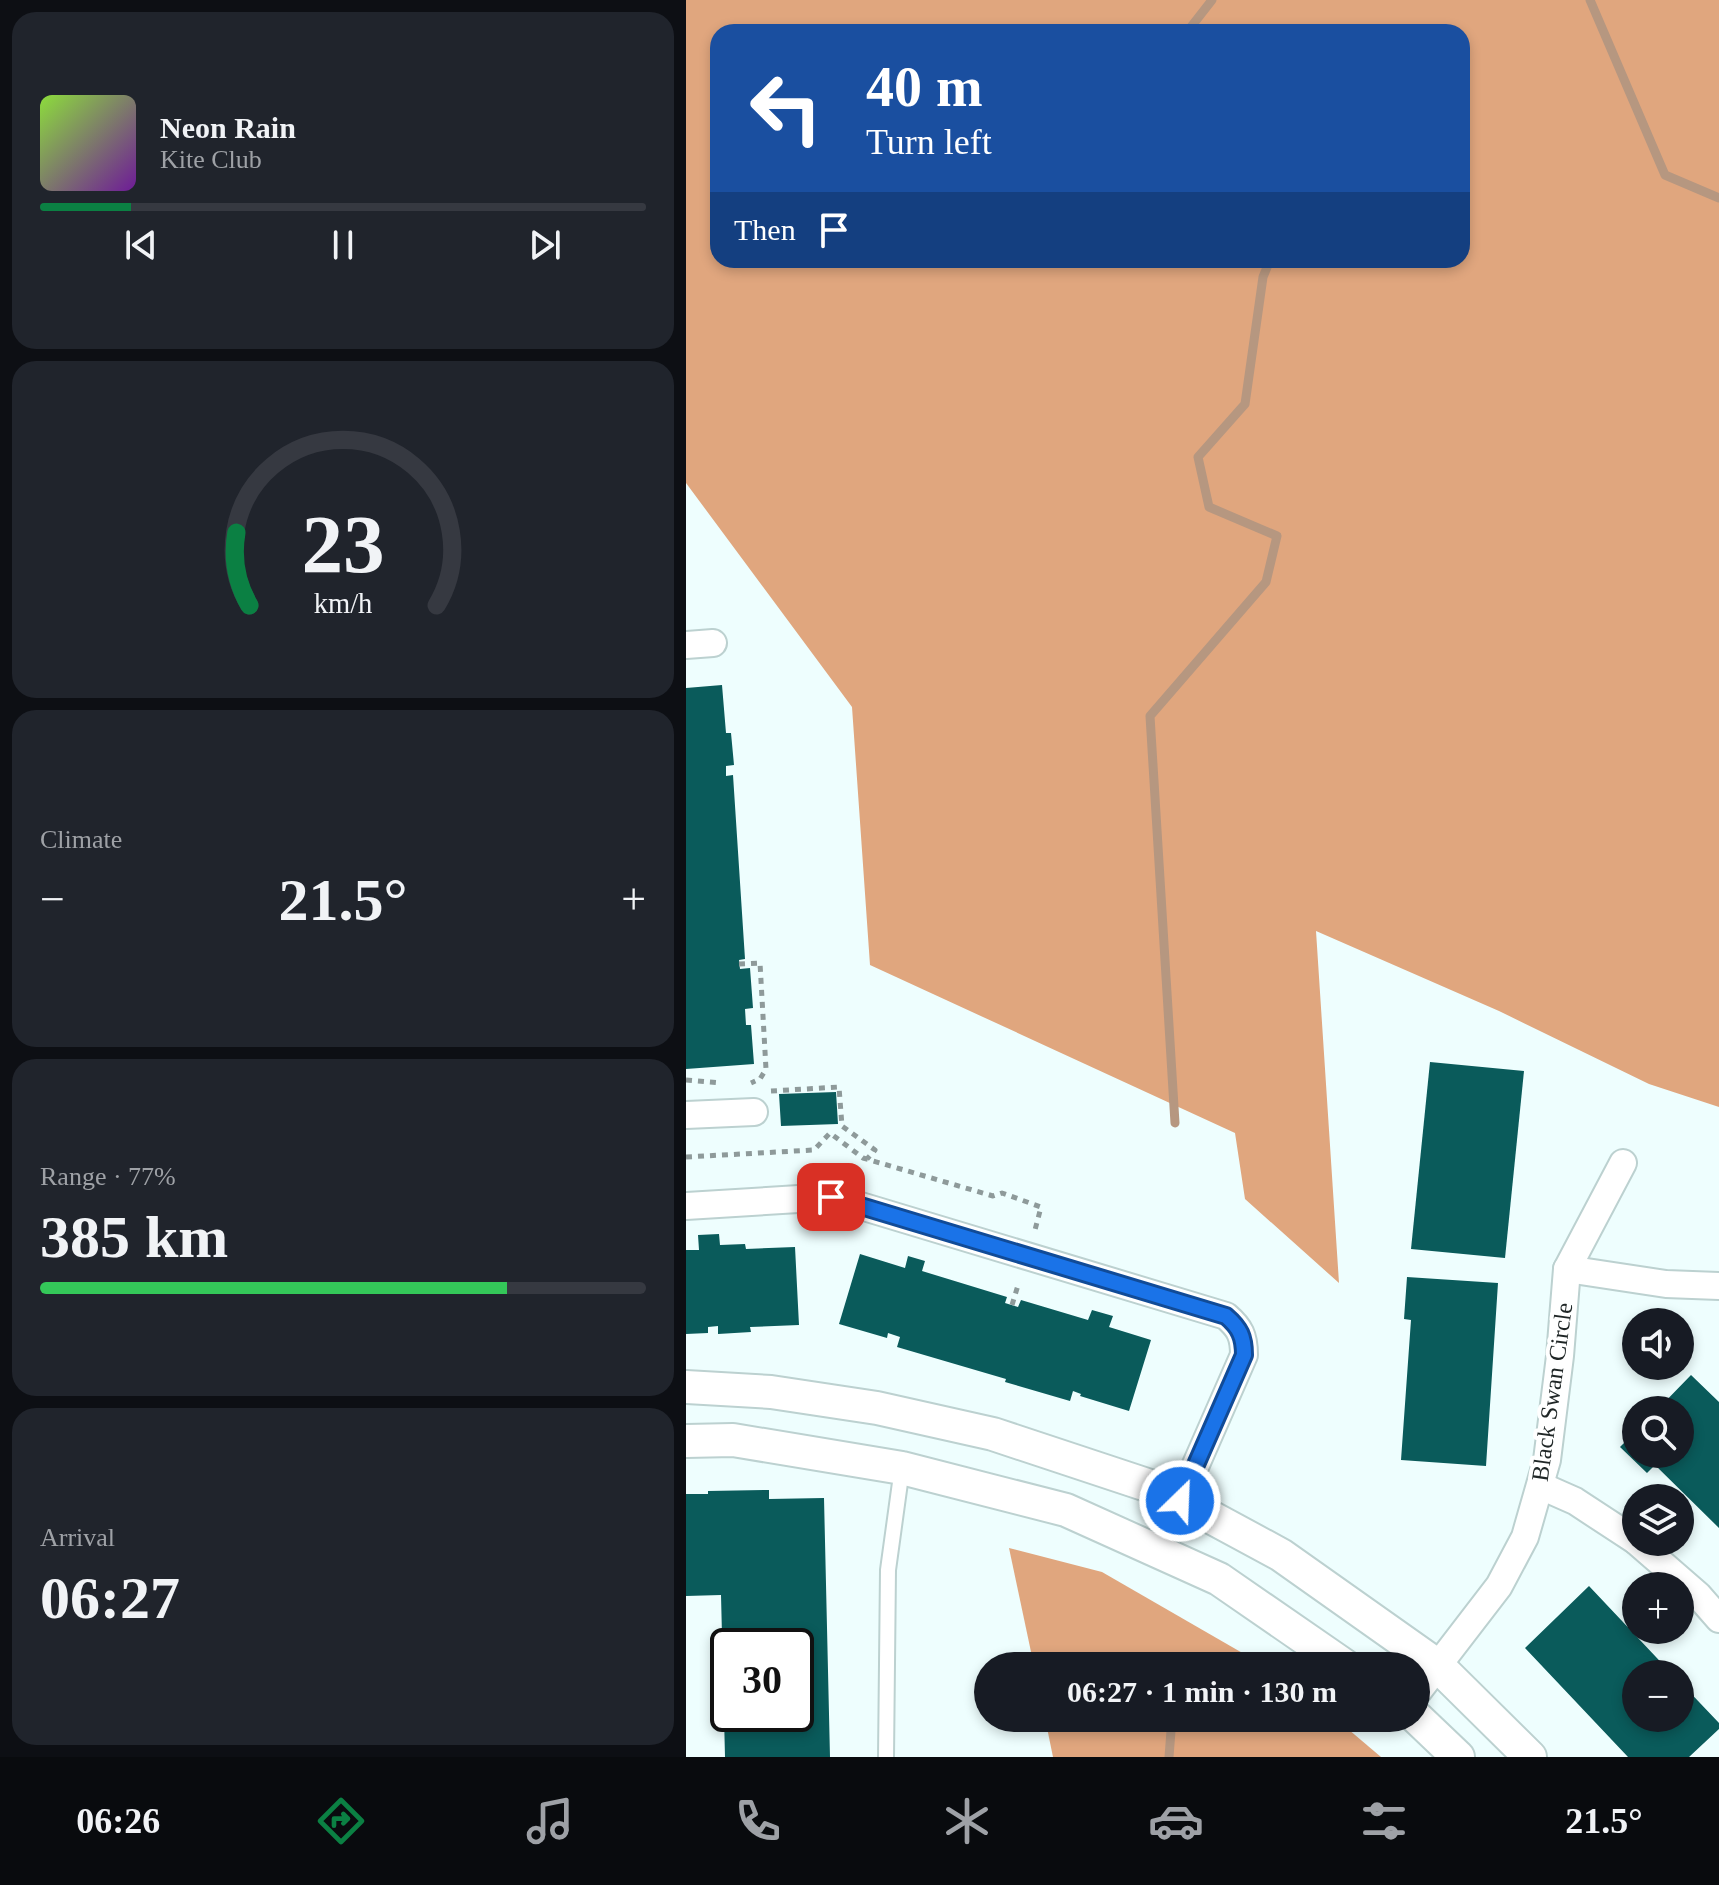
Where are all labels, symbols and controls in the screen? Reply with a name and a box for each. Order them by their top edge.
icon: left [734,56,838,160]
text: 40 m [866,56,983,118]
text: Neon Rain [160,111,296,144]
text: Turn left [866,122,992,162]
text: Kite Club [160,145,262,174]
icon: arrive [812,208,856,252]
text: Then [734,213,796,246]
icon: previous [119,223,163,267]
icon: pause [321,223,365,267]
icon: next [523,223,567,267]
text: 23 [301,497,385,589]
text: km/h [314,588,372,619]
text: Climate [40,825,122,854]
text: 21.5° [279,867,408,933]
text: − [40,875,65,924]
text: + [621,875,646,924]
text: Range · 77% [40,1162,176,1191]
pin [797,1163,865,1231]
icon: arrive [809,1175,853,1219]
text: 385 km [40,1204,228,1270]
street label: Black Swan Circle [1527,1301,1577,1483]
map controls [1622,1308,1694,1732]
button: sound [1622,1308,1694,1380]
button: search [1622,1396,1694,1468]
position arrow [1138,1459,1222,1543]
button: layers [1622,1484,1694,1556]
text: Arrival [40,1523,115,1552]
text: 06:27 [40,1565,180,1631]
button: + [1622,1572,1694,1644]
speed limit sign: 30 [710,1628,814,1732]
button: − [1622,1660,1694,1732]
text: 06:27 · 1 min · 130 m [1067,1675,1337,1708]
icon: directions [313,1793,369,1849]
icon: music [522,1793,578,1849]
icon: phone [730,1793,786,1849]
icon: climate [939,1793,995,1849]
icon: car [1148,1793,1204,1849]
icon: filters [1356,1793,1412,1849]
text: 06:26 [76,1801,160,1841]
text: 21.5° [1565,1801,1643,1841]

